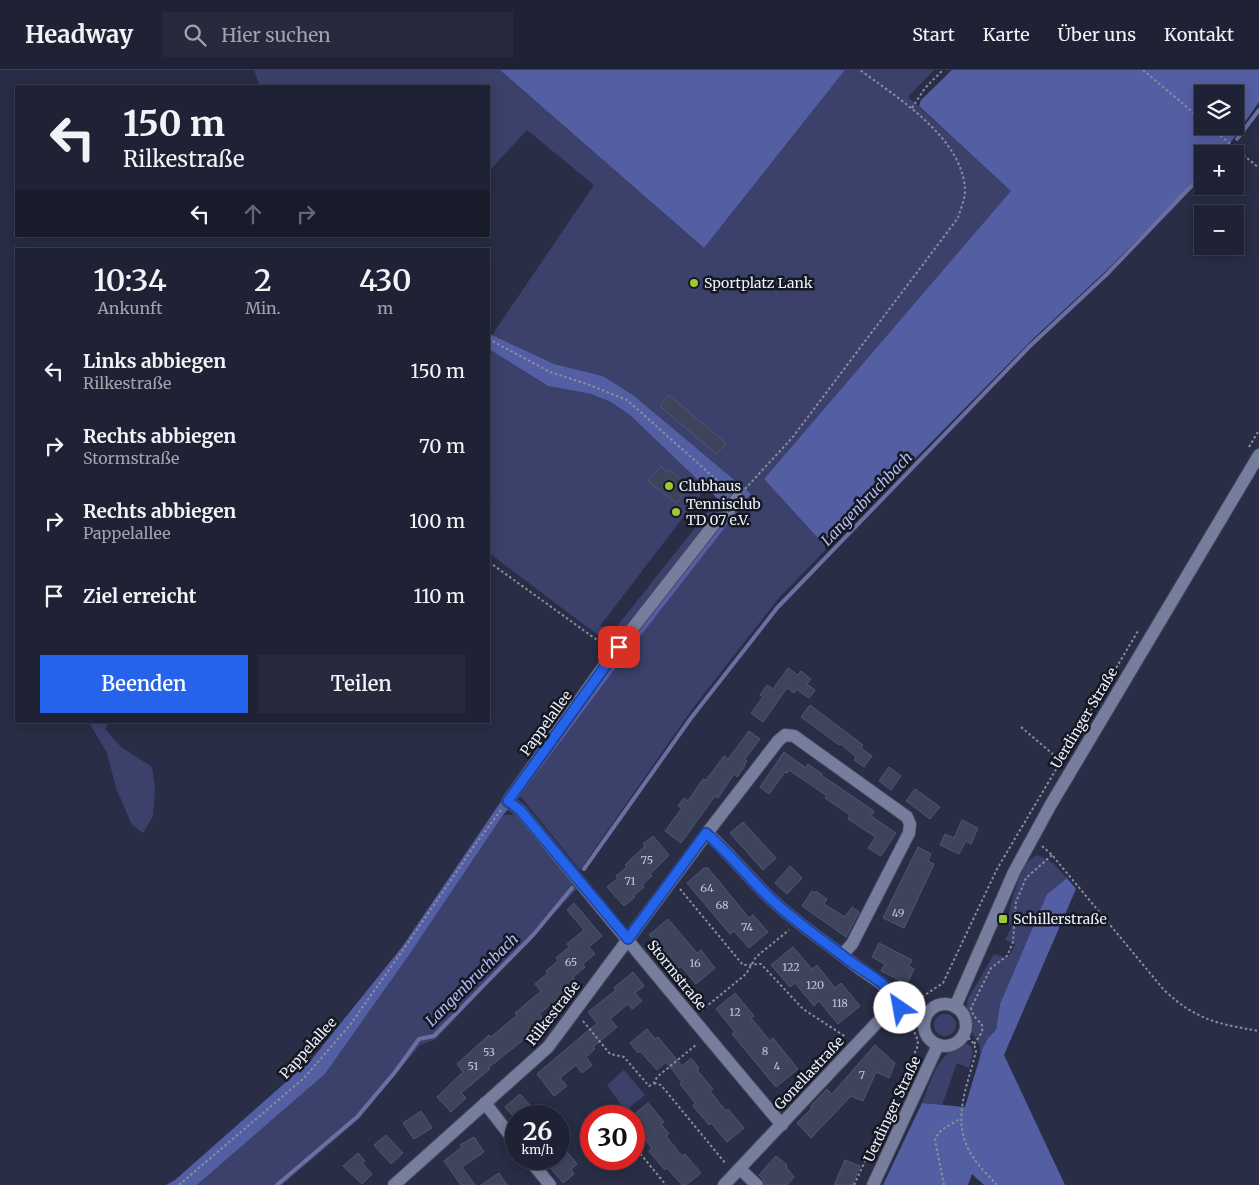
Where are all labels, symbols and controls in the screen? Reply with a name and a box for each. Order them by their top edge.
search box [163,12,513,57]
text: Headway [25,19,133,50]
icon: search [181,21,209,49]
text: Hier suchen [221,23,331,47]
text: Start [912,23,955,46]
text: Karte [983,23,1030,46]
text: Über uns [1058,23,1136,46]
text: Kontakt [1164,23,1234,46]
map controls [1194,85,1244,255]
button: layers [1194,85,1244,135]
text: 150 m [123,102,225,146]
icon: left [40,105,105,170]
text: Rilkestraße [123,145,244,173]
button: + [1194,145,1244,195]
icon: left [186,200,214,228]
icon: ahead [239,200,267,228]
icon: right [292,200,320,228]
button: − [1194,205,1244,255]
text: 10:34 [93,261,167,299]
text: 2 [254,261,272,299]
text: 430 [359,261,412,299]
place label: Sportplatz Lank [704,274,813,292]
marker: Sportplatz Lank [688,277,700,289]
text: Ankunft [98,298,163,318]
text: Min. [245,298,281,318]
text: m [377,298,393,318]
text: Links abbiegen [83,349,226,373]
icon: left [40,357,68,385]
text: 150 m [411,359,465,383]
text: Rilkestraße [83,373,171,393]
text: Rechts abbiegen [83,424,236,448]
icon: right [40,432,68,460]
text: 70 m [419,434,465,458]
text: Stormstraße [83,448,179,468]
water label: Langenbruchbach [817,448,916,550]
place label: Clubhaus [679,477,741,495]
marker: Clubhaus [663,480,675,492]
place label: Tennisclub TD 07 e.V. [686,495,761,529]
text: Rechts abbiegen [83,499,236,523]
marker: Tennisclub TD 07 e.V. [670,506,682,518]
icon: right [40,507,68,535]
text: 100 m [409,509,465,533]
text: Pappelallee [83,523,171,543]
icon: arrive [40,582,68,610]
text: Ziel erreicht [83,584,196,608]
text: 110 m [414,584,465,608]
pin [598,626,640,668]
icon: arrive [605,633,633,661]
button: Beenden [40,655,248,713]
button: Teilen [258,655,465,713]
street label: Uerdinger Straße [1047,664,1121,772]
street label: Pappelallee [516,687,576,759]
house number: 75 [641,853,653,867]
house number: 71 [624,874,636,888]
house number: 64 [700,881,714,895]
house number: 68 [715,898,729,912]
house number: 49 [892,906,905,920]
place label: Schillerstraße [1013,910,1107,928]
marker: Schillerstraße [997,913,1009,925]
house number: 74 [741,920,753,934]
water label: Langenbruchbach [421,929,522,1030]
street label: Stormstraße [643,937,711,1013]
house number: 65 [565,955,577,969]
house number: 16 [689,956,701,970]
house number: 122 [782,960,800,974]
street label: Rilkestraße [522,977,584,1049]
house number: 120 [806,978,824,992]
position arrow [873,981,925,1033]
house number: 118 [832,996,848,1010]
house number: 12 [729,1005,741,1019]
street label: Pappelallee [276,1014,340,1082]
street label: Gonellastraße [770,1032,848,1114]
house number: 8 [762,1044,769,1058]
house number: 53 [483,1045,495,1059]
street label: Uerdinger Straße [860,1053,924,1165]
house number: 51 [468,1059,478,1073]
house number: 4 [774,1059,781,1073]
house number: 7 [859,1068,865,1082]
speed limit sign: 30 [580,1105,645,1170]
text: 26 [523,1115,552,1147]
text: km/h [522,1142,553,1157]

